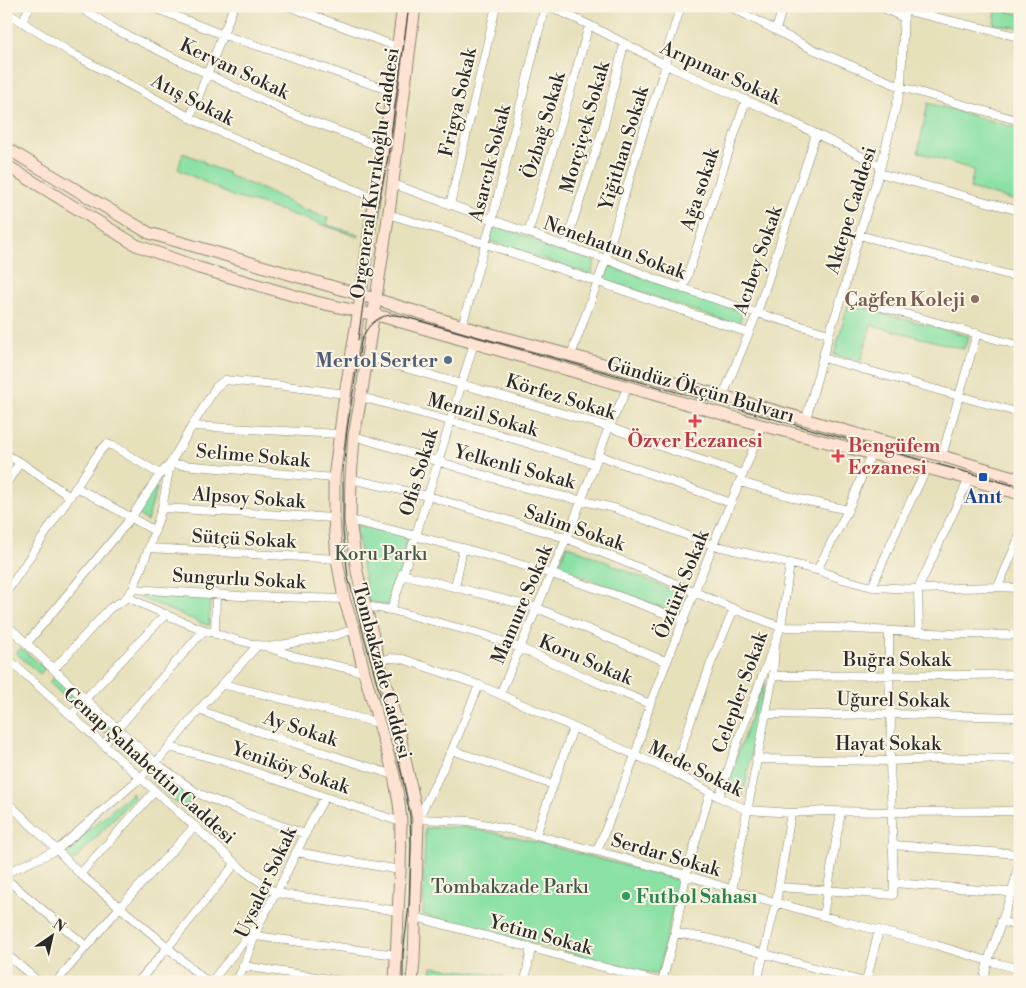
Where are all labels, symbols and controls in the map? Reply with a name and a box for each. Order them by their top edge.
street label: Kervan Sokak [176,33,294,105]
street label: Arıpınar Sokak [656,35,786,111]
street label: Frigya Sokak [434,44,482,159]
street label: Orgeneral Kıvrıkoğlu Caddesi [345,46,405,300]
street label: Morçiçek Sokak [555,58,616,196]
street label: Atış Sokak [146,68,239,131]
street label: Özbağ Sokak [516,68,571,181]
street label: Yiğithan Sokak [593,82,655,214]
street label: Asarcık Sokak [464,101,516,225]
street label: Ağa sokak [675,144,725,235]
street label: Aktepe Caddesi [820,144,882,278]
street label: Acıbey Sokak [728,202,788,319]
street label: Nenehatun Sokak [540,211,690,285]
place label: Çağfen Koleji [844,288,965,312]
marker: Çağfen Koleji [969,293,981,305]
place label: Mertol Serter [315,349,438,373]
street label: Gündüz Ökçün Bulvarı [604,351,798,428]
marker: Mertol Serter [442,354,454,366]
street label: Körfez Sokak [503,369,620,425]
street label: Menzil Sokak [424,388,542,443]
marker: Özver Eczanesi [689,415,701,427]
street label: Ofis Sokak [394,425,444,519]
place label: Özver Eczanesi [627,428,763,453]
place label: Bengüfem Eczanesi [848,434,940,480]
street label: Selime Sokak [195,439,312,473]
street label: Yelkenli Sokak [451,439,579,495]
marker: Bengüfem Eczanesi [832,450,844,462]
marker: Anıt [977,471,989,483]
street label: Alpsoy Sokak [191,482,307,514]
place label: Anıt [963,485,1002,509]
street label: Salim Sokak [521,500,629,557]
street label: Sütçü Sokak [191,524,298,554]
street label: Öztürk Sokak [648,525,715,642]
street label: Mamure Sokak [486,540,558,668]
park label: Koru Parkı [334,542,428,566]
street label: Sungurlu Sokak [172,564,307,595]
street label: Tombakzade Caddesi [347,581,417,762]
street label: Celepler Sokak [707,627,773,757]
street label: Koru Sokak [535,629,637,691]
street label: Buğra Sokak [842,648,952,672]
street label: Cenap Şahabettin Caddesi [58,682,241,850]
street label: Uğurel Sokak [836,687,951,713]
street label: Ay Sokak [260,705,342,753]
street label: Hayat Sokak [835,732,942,756]
street label: Yeniköy Sokak [228,736,354,800]
street label: Mede Sokak [644,736,748,803]
street label: Uysaler Sokak [230,822,303,942]
street label: Serdar Sokak [608,828,724,882]
park label: Tombakzade Parkı [431,875,589,899]
place label: Futbol Sahası [636,885,757,909]
marker: Futbol Sahası [620,890,632,902]
street label: Yetim Sokak [486,909,596,961]
north arrow [28,910,78,960]
text: N [49,915,68,937]

